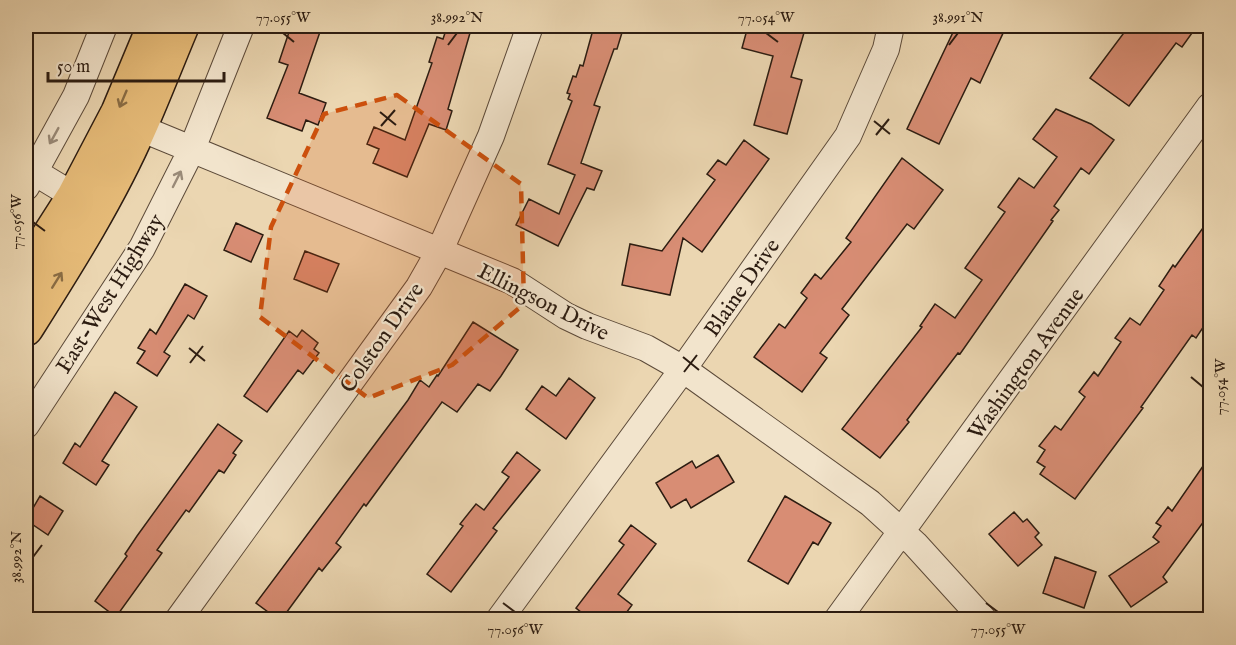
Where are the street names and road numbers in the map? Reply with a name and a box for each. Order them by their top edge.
street label: East-West Highway [50,209,171,379]
street label: Blaine Drive [699,233,787,343]
street label: Ellingson Drive [473,258,614,348]
street label: Colston Drive [334,278,431,399]
street label: Washington Avenue [962,283,1091,446]

